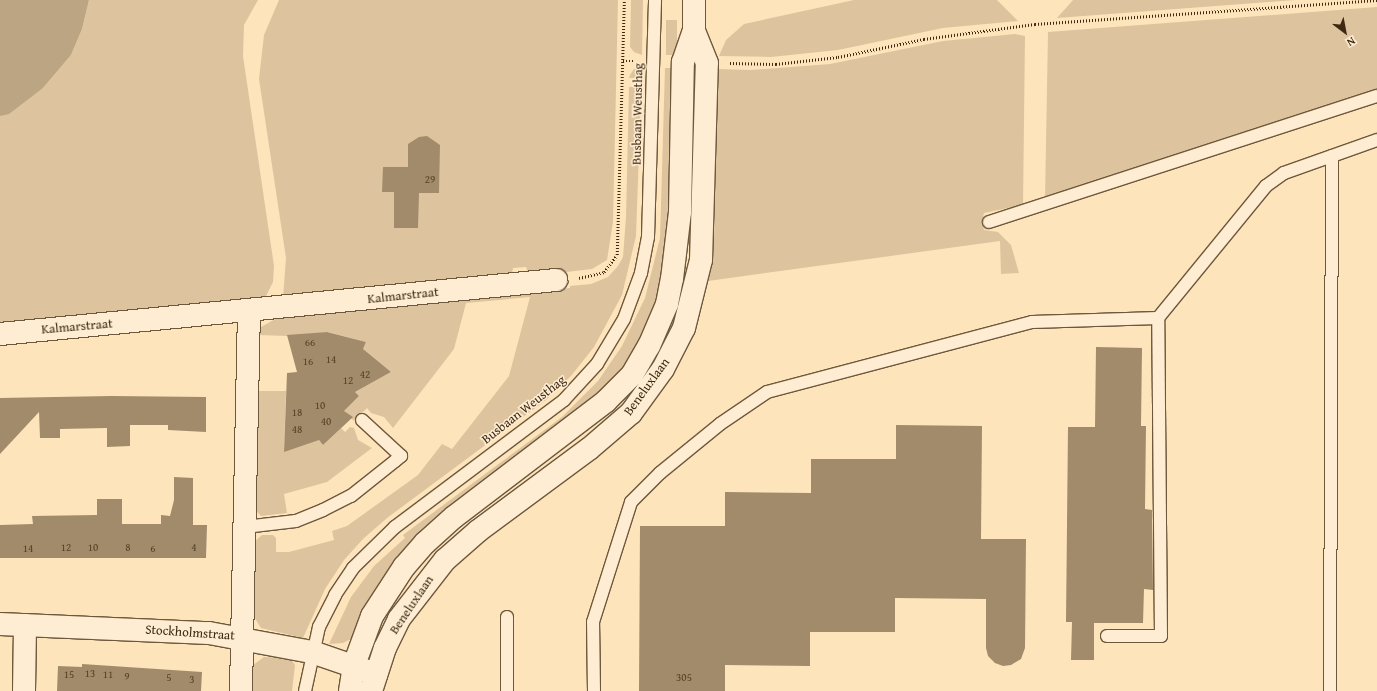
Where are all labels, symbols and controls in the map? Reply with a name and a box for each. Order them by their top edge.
north arrow [1325,12,1365,52]
text: N [1344,33,1359,51]
street label: Busbaan Weusthag [629,63,647,165]
house number: 29 [425,172,435,186]
street label: Kalmarstraat [367,285,439,307]
street label: Kalmarstraat [41,316,113,338]
house number: 66 [305,335,315,349]
house number: 14 [326,352,336,366]
house number: 16 [303,354,313,368]
street label: Beneluxlaan [621,355,673,419]
house number: 42 [360,367,370,381]
street label: Busbaan Weusthag [479,372,569,448]
house number: 12 [343,373,353,387]
house number: 10 [315,398,325,412]
house number: 18 [292,405,302,419]
house number: 40 [321,414,331,428]
house number: 48 [292,422,302,436]
house number: 12 [61,540,71,554]
house number: 10 [88,540,98,554]
house number: 8 [125,540,131,554]
house number: 4 [191,540,197,554]
house number: 14 [23,541,33,555]
house number: 6 [150,541,156,555]
street label: Beneluxlaan [387,573,437,637]
street label: Stockholmstraat [145,622,235,644]
house number: 13 [85,666,95,680]
house number: 15 [64,667,74,681]
house number: 11 [103,667,113,681]
house number: 9 [124,669,130,683]
house number: 5 [166,670,172,684]
house number: 305 [676,670,692,684]
house number: 3 [189,672,195,686]

